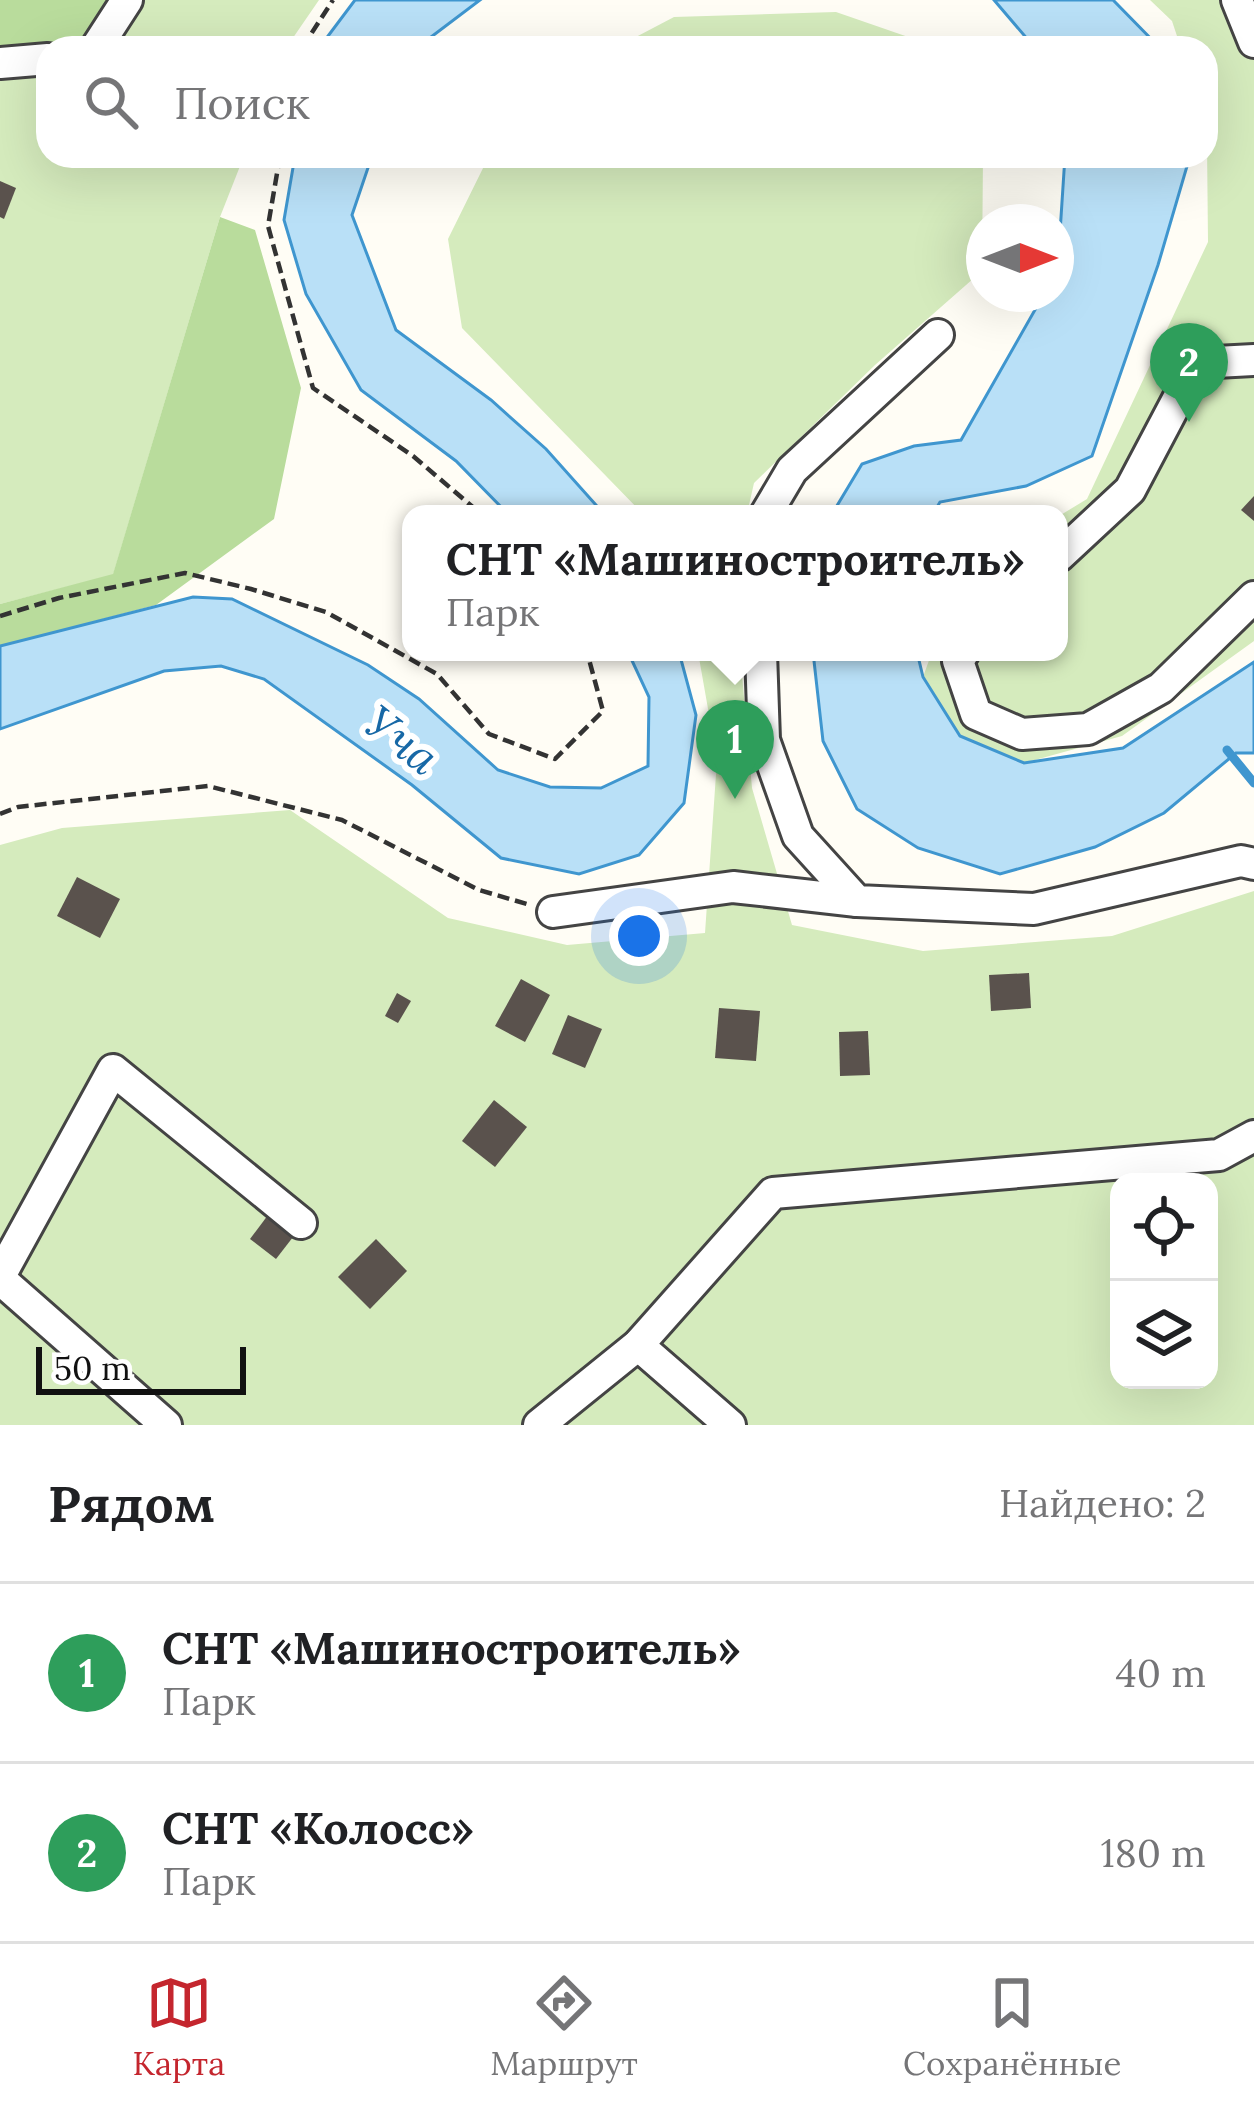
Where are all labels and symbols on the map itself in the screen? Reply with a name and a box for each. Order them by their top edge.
north arrow [966,204,1074,312]
pin: 2 [1150,323,1228,422]
water label: Уча [354,693,451,786]
pin: 1 [696,700,774,799]
your location [609,906,669,966]
scale bar [36,1341,246,1394]

